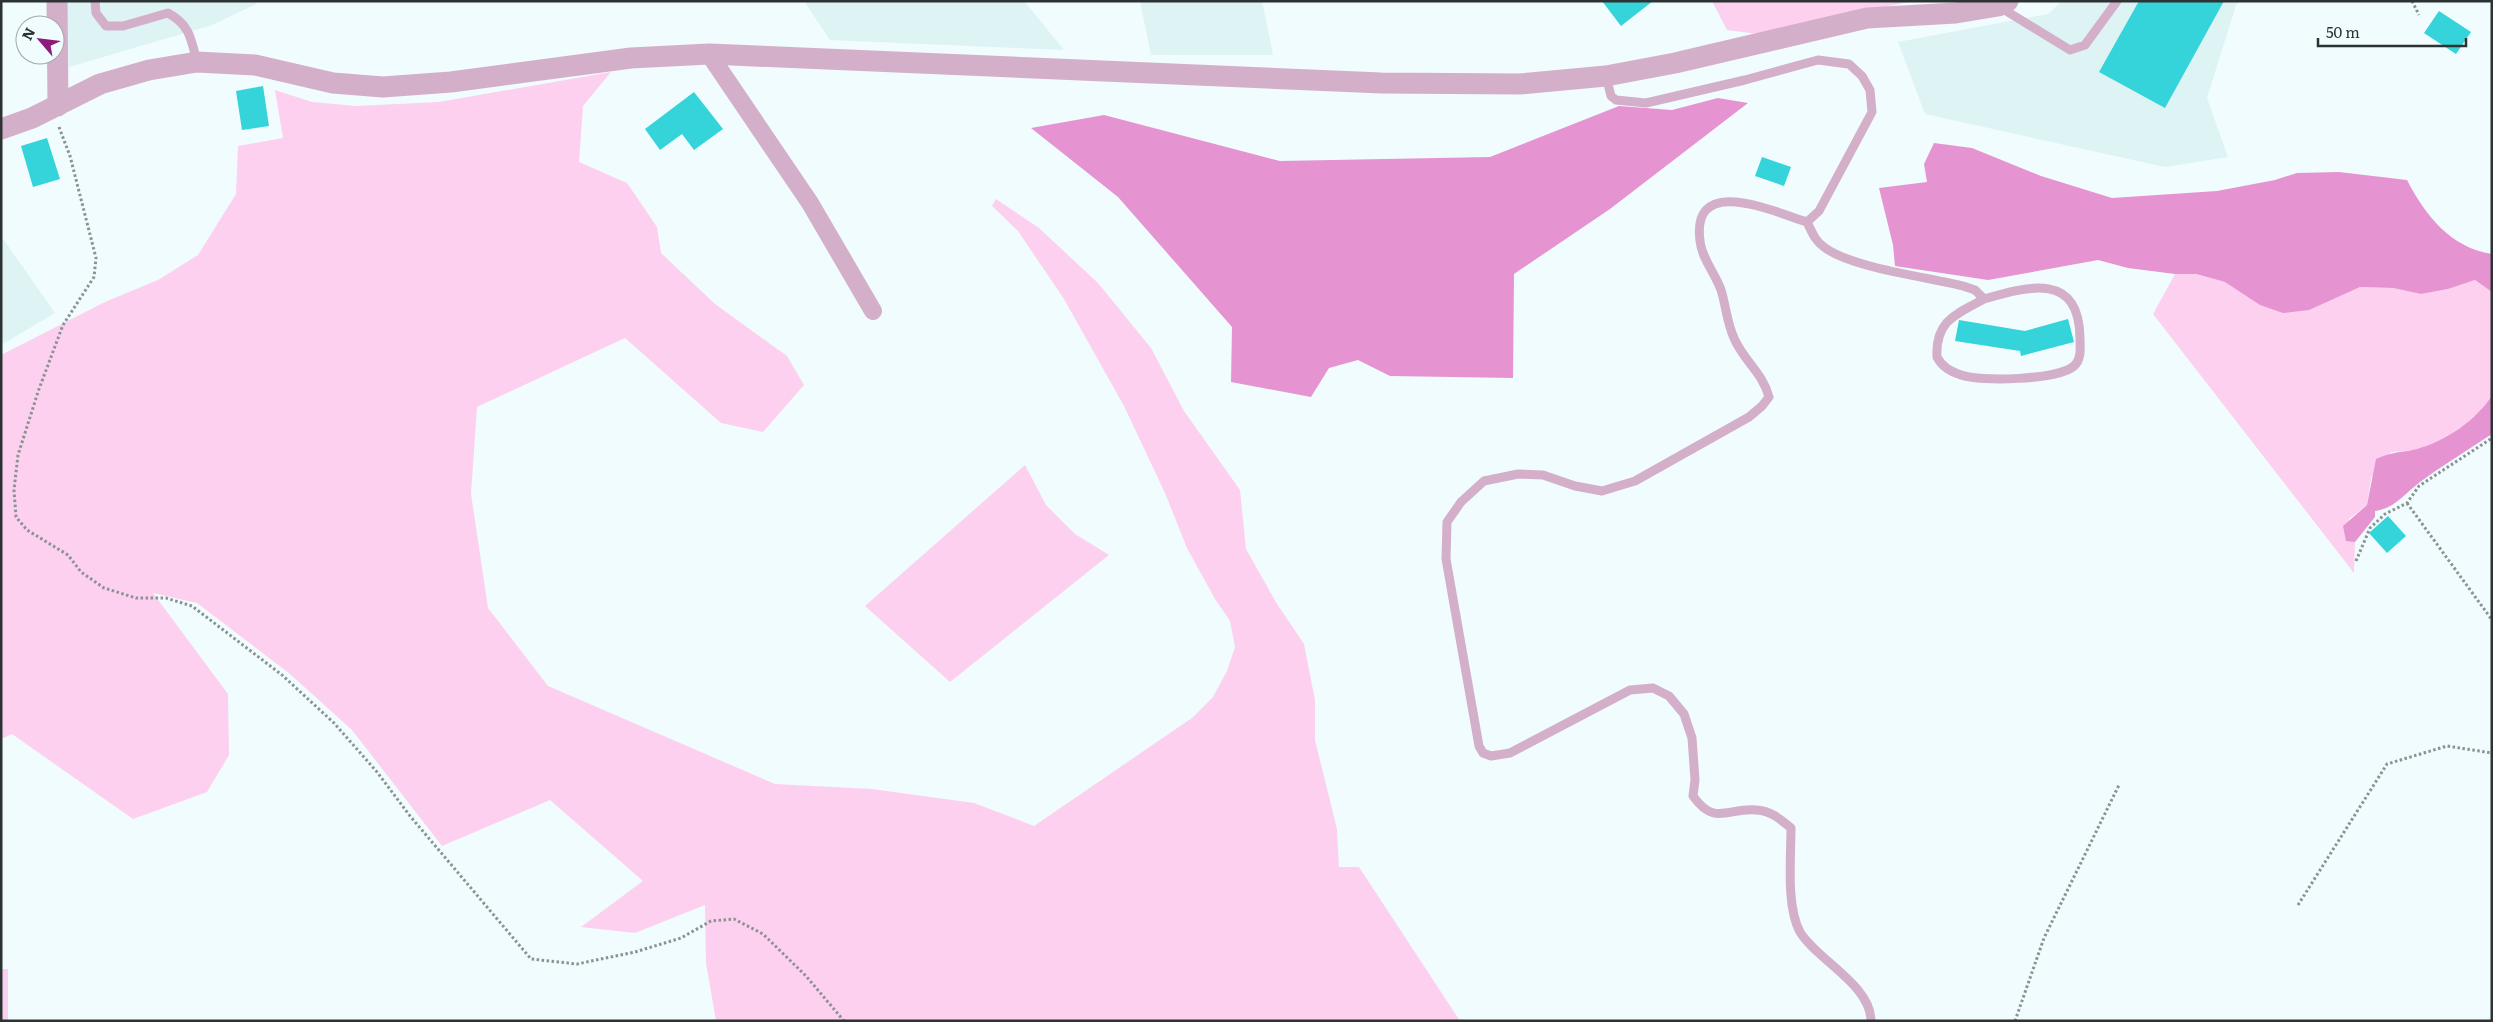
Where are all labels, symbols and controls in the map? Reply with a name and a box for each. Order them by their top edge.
north arrow [15,15,65,65]
scale bar [2318,15,2466,47]
text: 50 m [2326,20,2360,43]
text: N [16,23,39,43]

